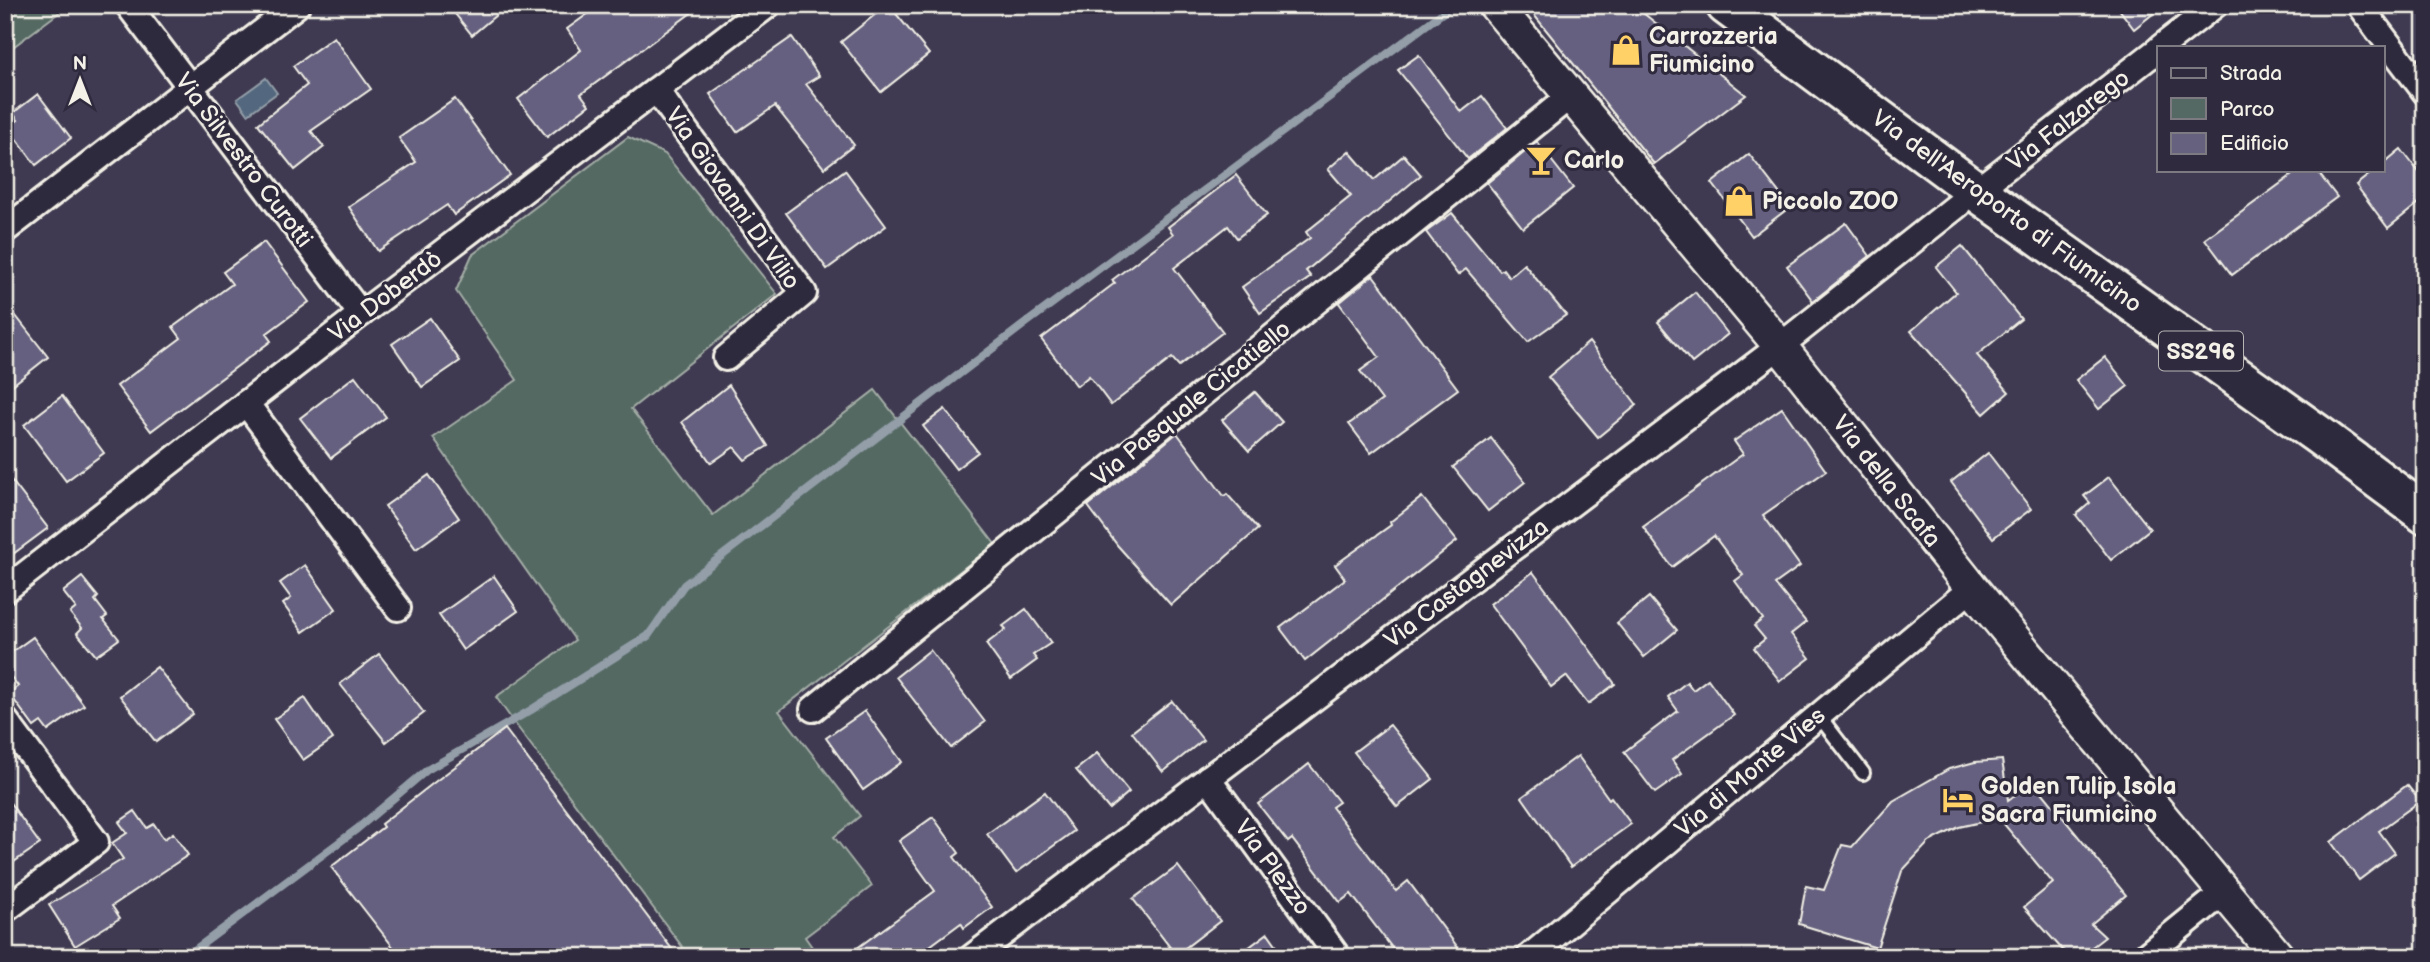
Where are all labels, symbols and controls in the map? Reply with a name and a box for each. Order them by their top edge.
place label: Carrozzeria Fiumicino [1649,22,1778,79]
shop icon: Carrozzeria Fiumicino [1609,33,1643,67]
north arrow [46,46,116,116]
legend [2157,46,2384,172]
text: N [73,53,87,76]
text: Strada [2220,61,2282,86]
street label: Via Falzarego [2001,63,2135,177]
street label: Via Silvestro Curotti [169,67,319,253]
text: Parco [2220,97,2275,122]
street label: Via Giovanni Di Vilio [659,102,806,295]
street label: Via dell'Aeroporto di Fiumicino [1866,104,2147,319]
text: Edificio [2220,131,2289,156]
bar icon: Carlo [1524,143,1558,177]
place label: Carlo [1564,146,1624,175]
shop icon: Piccolo ZOO [1722,184,1756,218]
place label: Piccolo ZOO [1762,187,1898,216]
street label: Via Doberdò [323,244,448,348]
street label: Via Pasquale Cicatiello [1086,314,1297,493]
road number: SS296 [2159,332,2243,370]
street label: Via della Scafa [1826,410,1947,553]
street label: Via Castagnevizza [1378,512,1554,655]
street label: Via di Monte Vies [1669,701,1832,844]
place label: Golden Tulip Isola Sacra Fiumicino [1981,772,2177,829]
hotel icon: Golden Tulip Isola Sacra Fiumicino [1941,783,1975,817]
street label: Via Plezzo [1228,814,1317,921]

